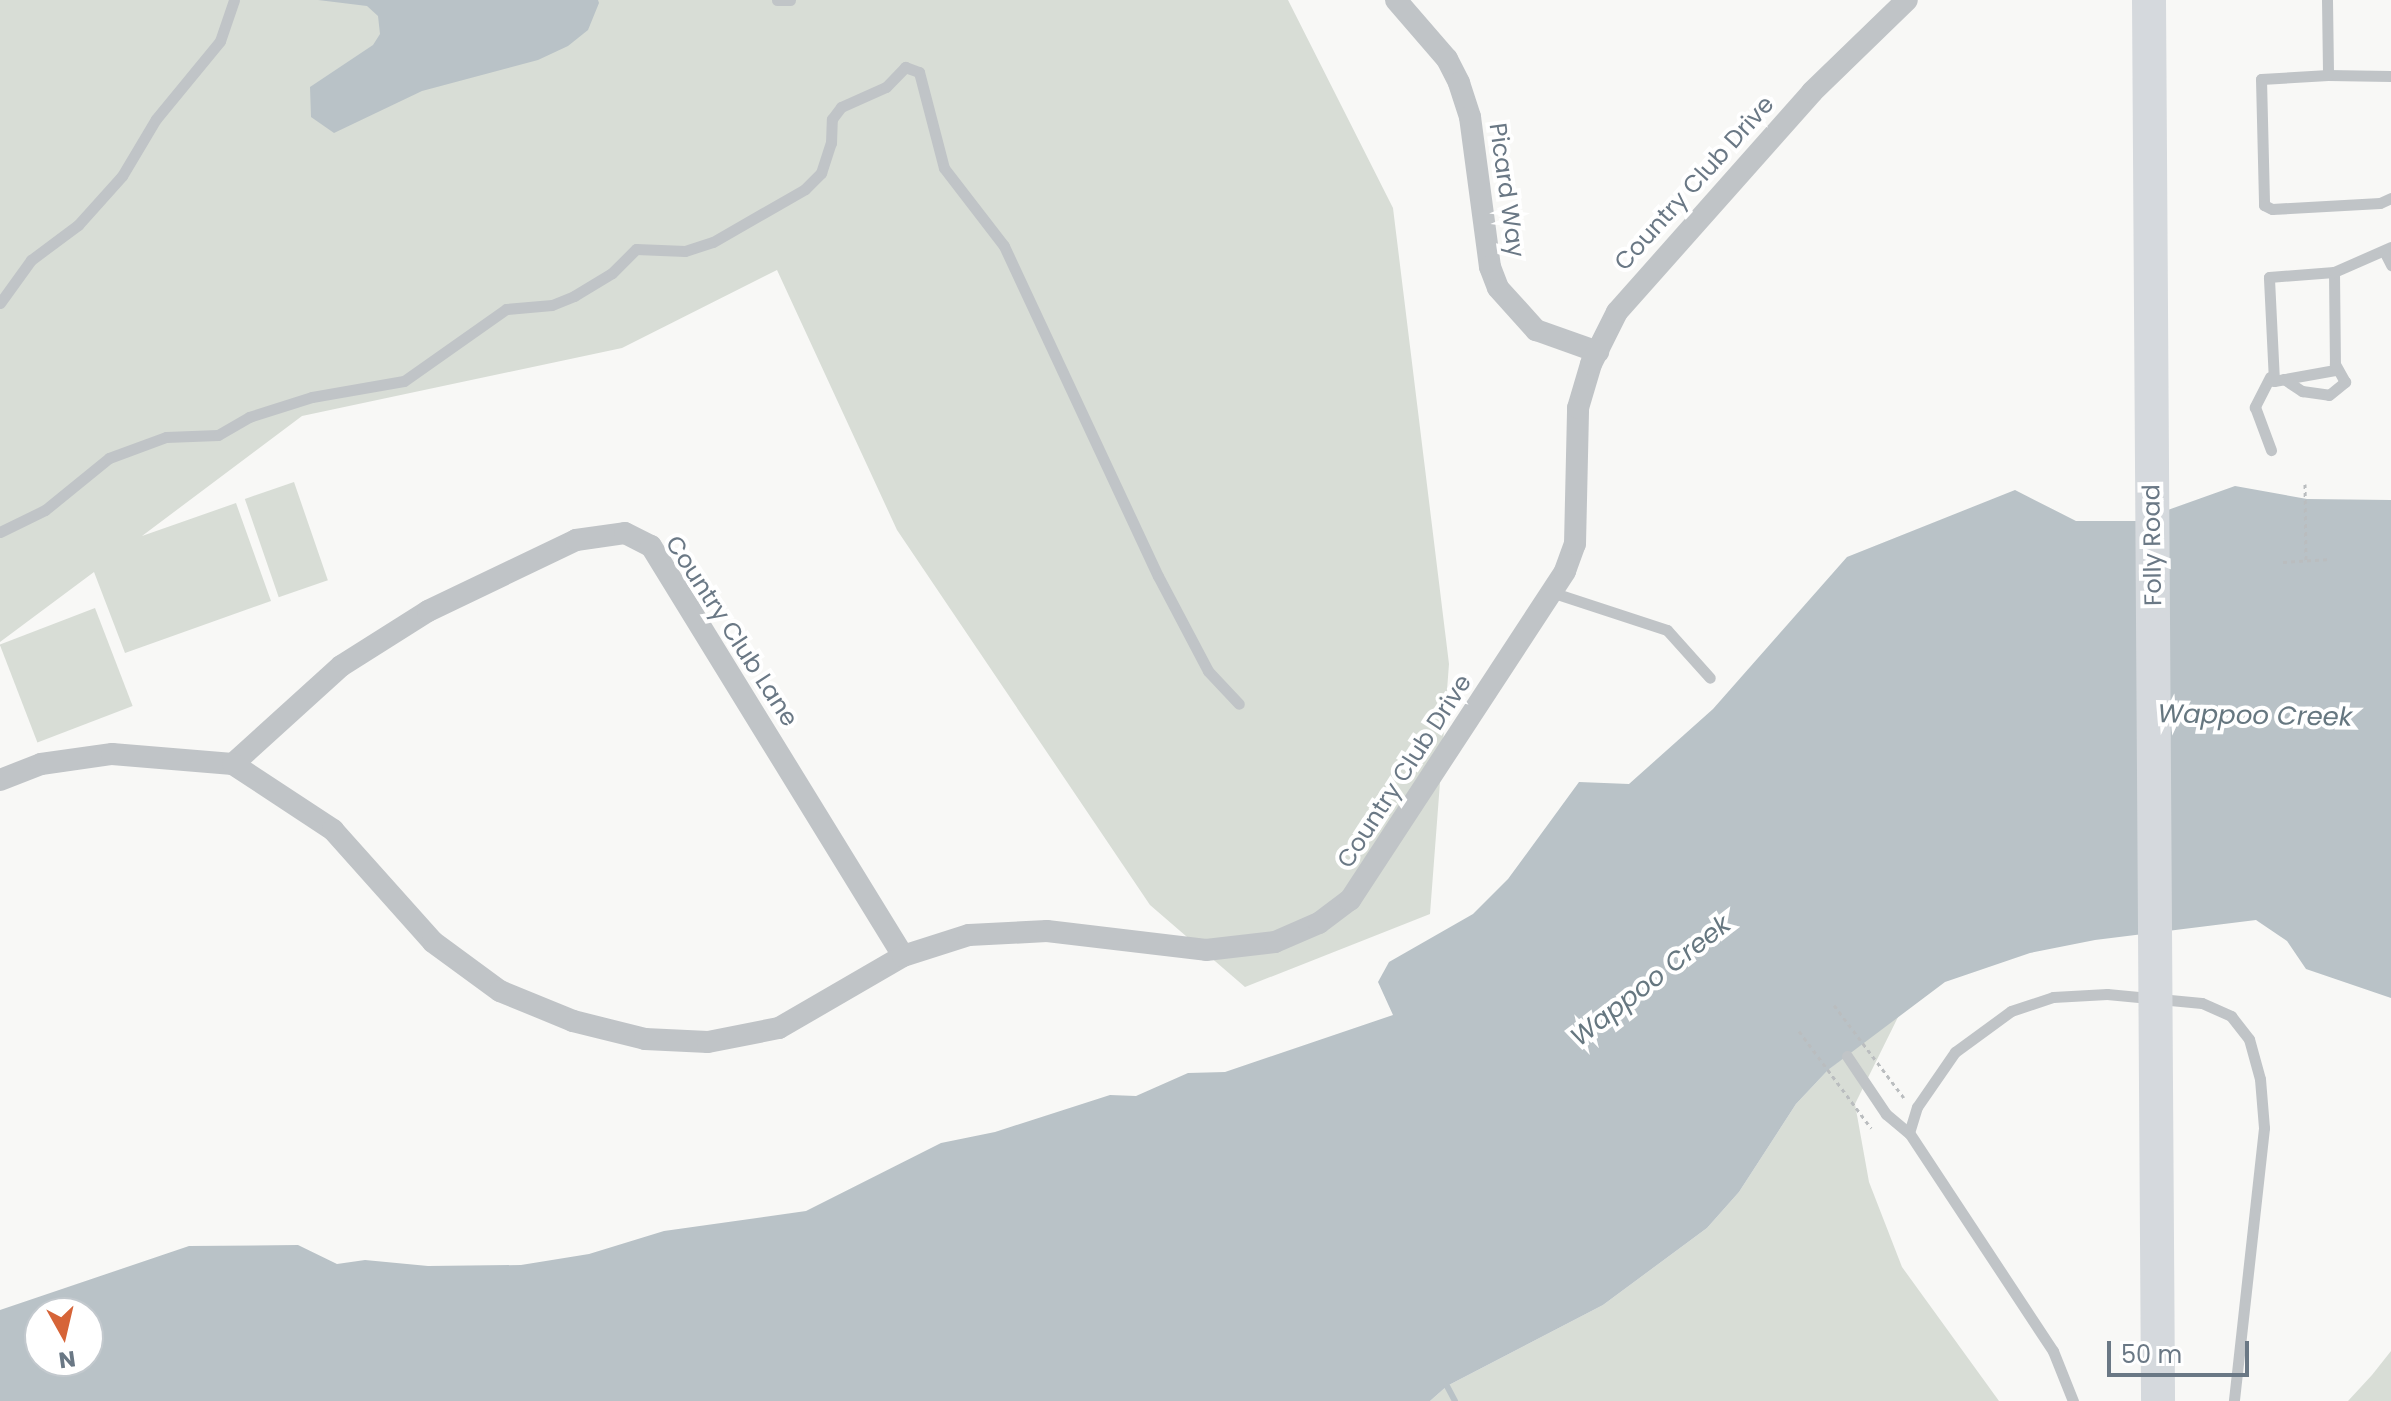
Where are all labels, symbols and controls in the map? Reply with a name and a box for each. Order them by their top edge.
street label: Country Club Drive [1608,90,1780,276]
street label: Picard Way [1483,121,1531,259]
street label: Folly Road [2137,484,2167,606]
street label: Country Club Lane [660,530,804,732]
street label: Country Club Drive [1331,669,1477,873]
water label: Wappoo Creek [2157,699,2353,733]
water label: Wappoo Creek [1565,909,1737,1053]
north arrow [24,1297,104,1377]
scale bar [2111,1325,2253,1375]
text: 50 m [2121,1338,2182,1371]
text: N [57,1343,77,1376]

